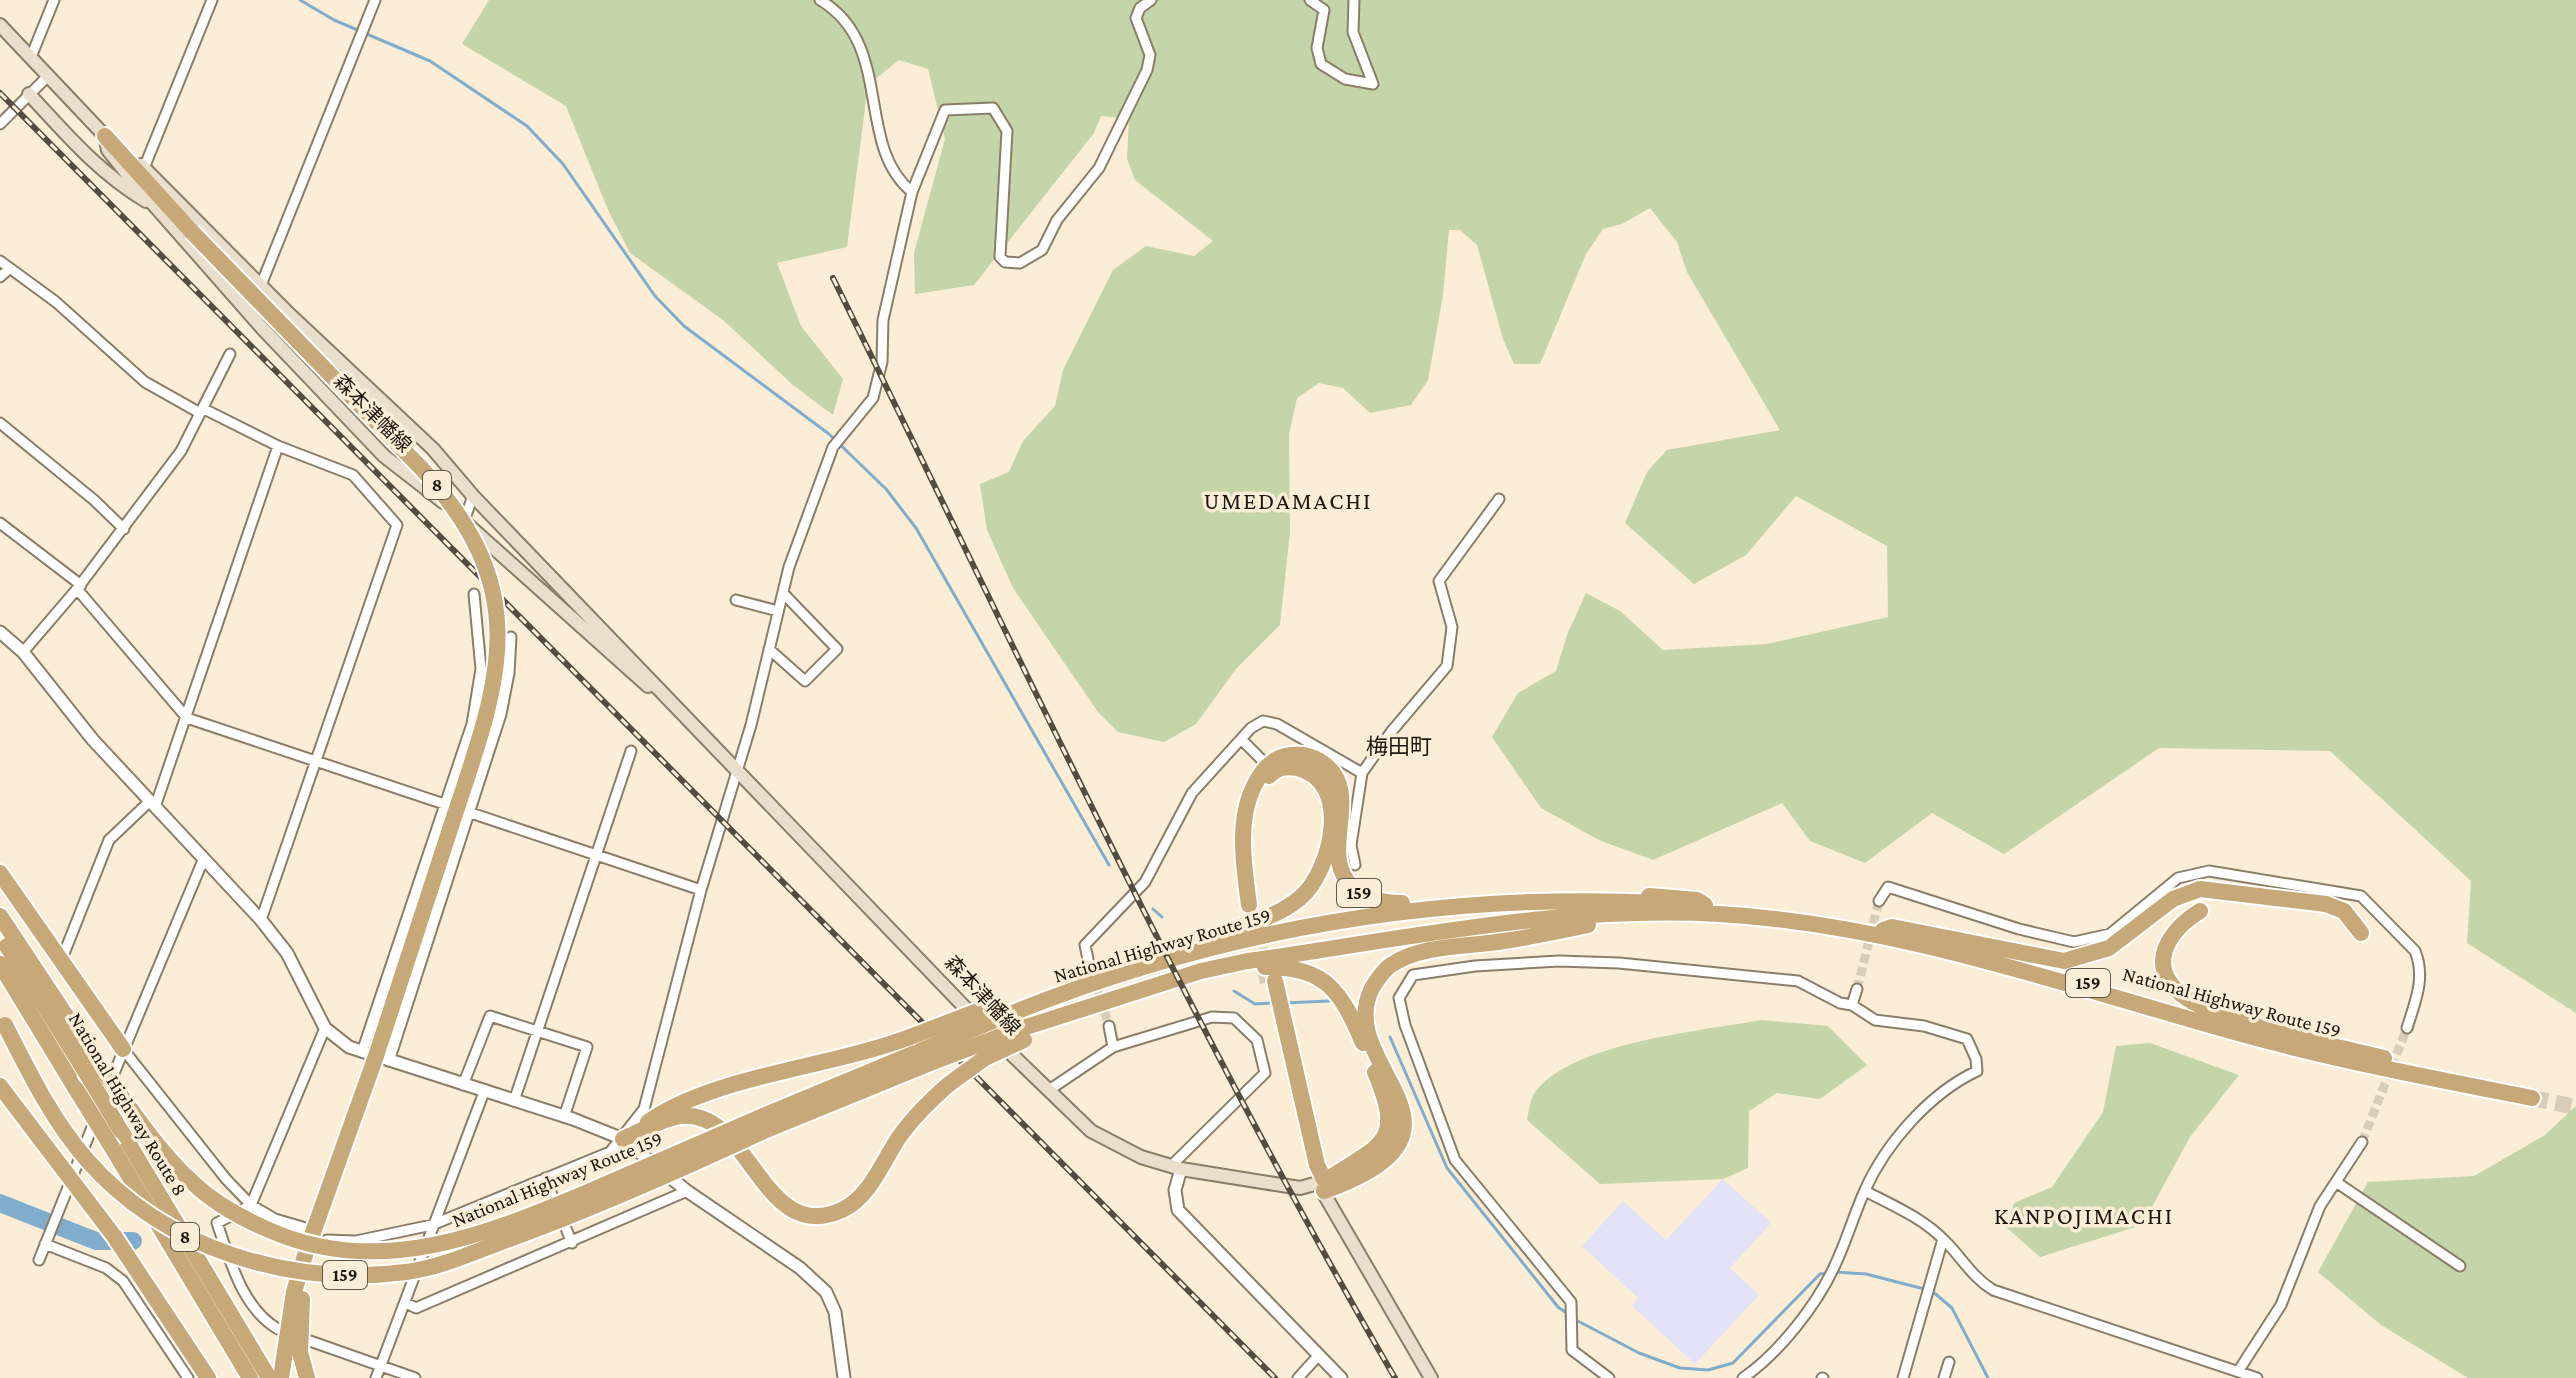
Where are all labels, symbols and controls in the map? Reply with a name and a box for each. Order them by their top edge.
street label: 森本津幡線 [330,370,416,456]
road number: 8 [423,471,451,499]
district label: UMEDAMACHI [1204,487,1372,514]
district label: 梅田町 [1366,734,1432,759]
road number: 159 [1337,879,1381,907]
street label: National Highway Route 159 [1051,903,1273,988]
street label: 森本津幡線 [941,951,1025,1039]
street label: National Highway Route 159 [2120,962,2343,1043]
road number: 159 [2066,969,2110,997]
street label: National Highway Route 8 [64,1008,191,1200]
street label: National Highway Route 159 [449,1127,666,1232]
district label: KANPOJIMACHI [1994,1202,2174,1229]
road number: 8 [171,1223,199,1251]
road number: 159 [323,1261,367,1289]

